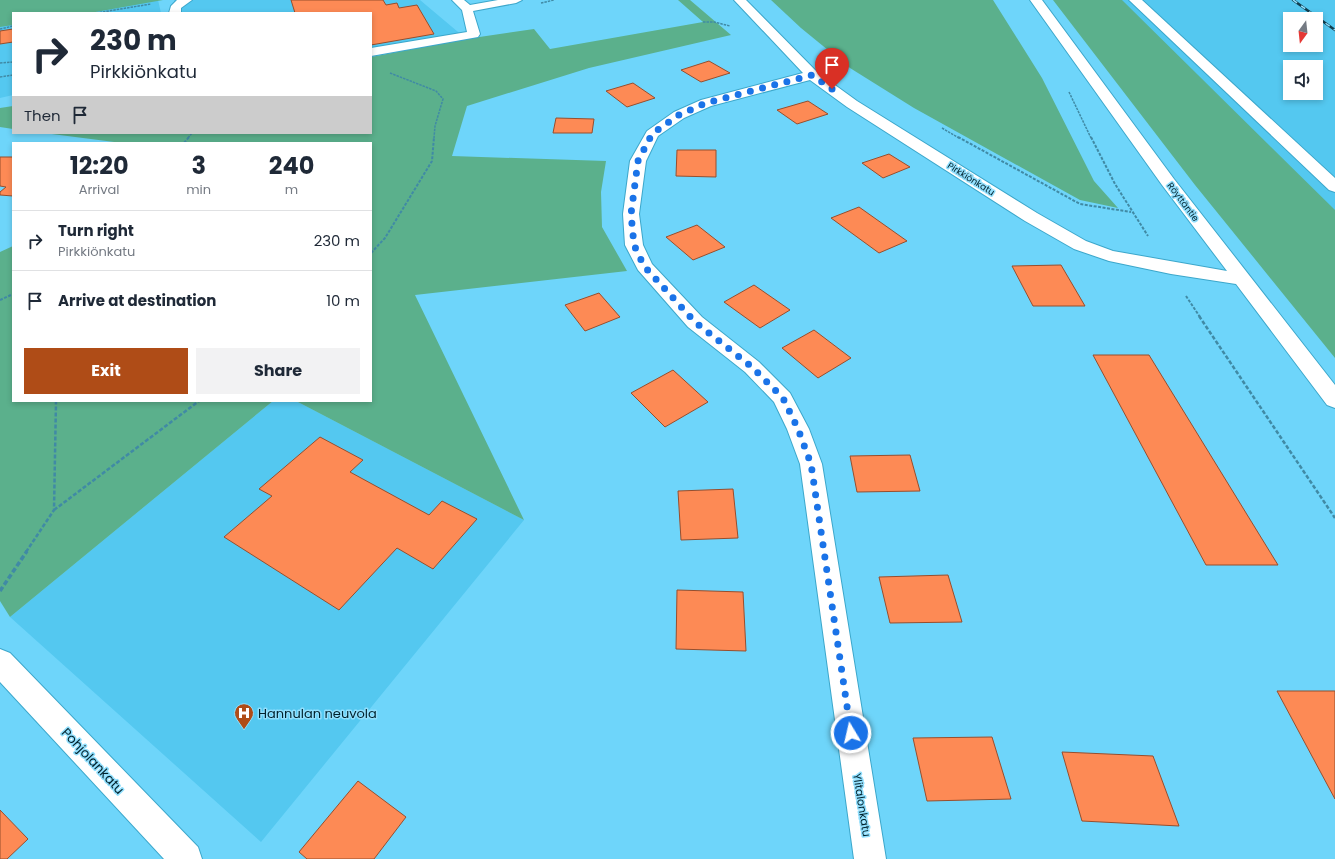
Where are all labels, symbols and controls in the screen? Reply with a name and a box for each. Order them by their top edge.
north arrow [1283,12,1323,52]
map controls [1283,12,1323,100]
text: 230 m [90,21,177,60]
icon: right [24,28,76,80]
pin [815,48,849,89]
icon: arrive [821,54,843,76]
text: Pirkkiönkatu [90,59,197,84]
button: sound [1283,60,1323,100]
icon: arrive [69,104,91,126]
text: Then [24,105,61,126]
text: 12:20 [70,149,129,182]
text: 3 [191,149,206,182]
text: 240 [269,149,314,182]
street label: Pirkkiönkatu [945,160,997,198]
text: Arrival [79,180,120,199]
text: min [186,180,211,199]
text: m [285,180,298,199]
street label: Röyttäntie [1164,180,1202,224]
text: Turn right [58,220,134,241]
icon: right [24,230,46,252]
text: 230 m [314,230,360,251]
text: Pirkkiönkatu [58,242,135,261]
icon: arrive [24,290,46,312]
text: Arrive at destination [58,290,216,311]
text: 10 m [326,290,360,311]
button: Exit [24,348,188,394]
button: Share [196,348,360,394]
hospital icon: Hannulan neuvola [233,702,255,730]
place label: Hannulan neuvola [258,704,377,723]
position arrow [830,712,872,754]
street label: Pohjolankatu [57,724,129,798]
street label: Ylitalonkatu [849,772,875,838]

